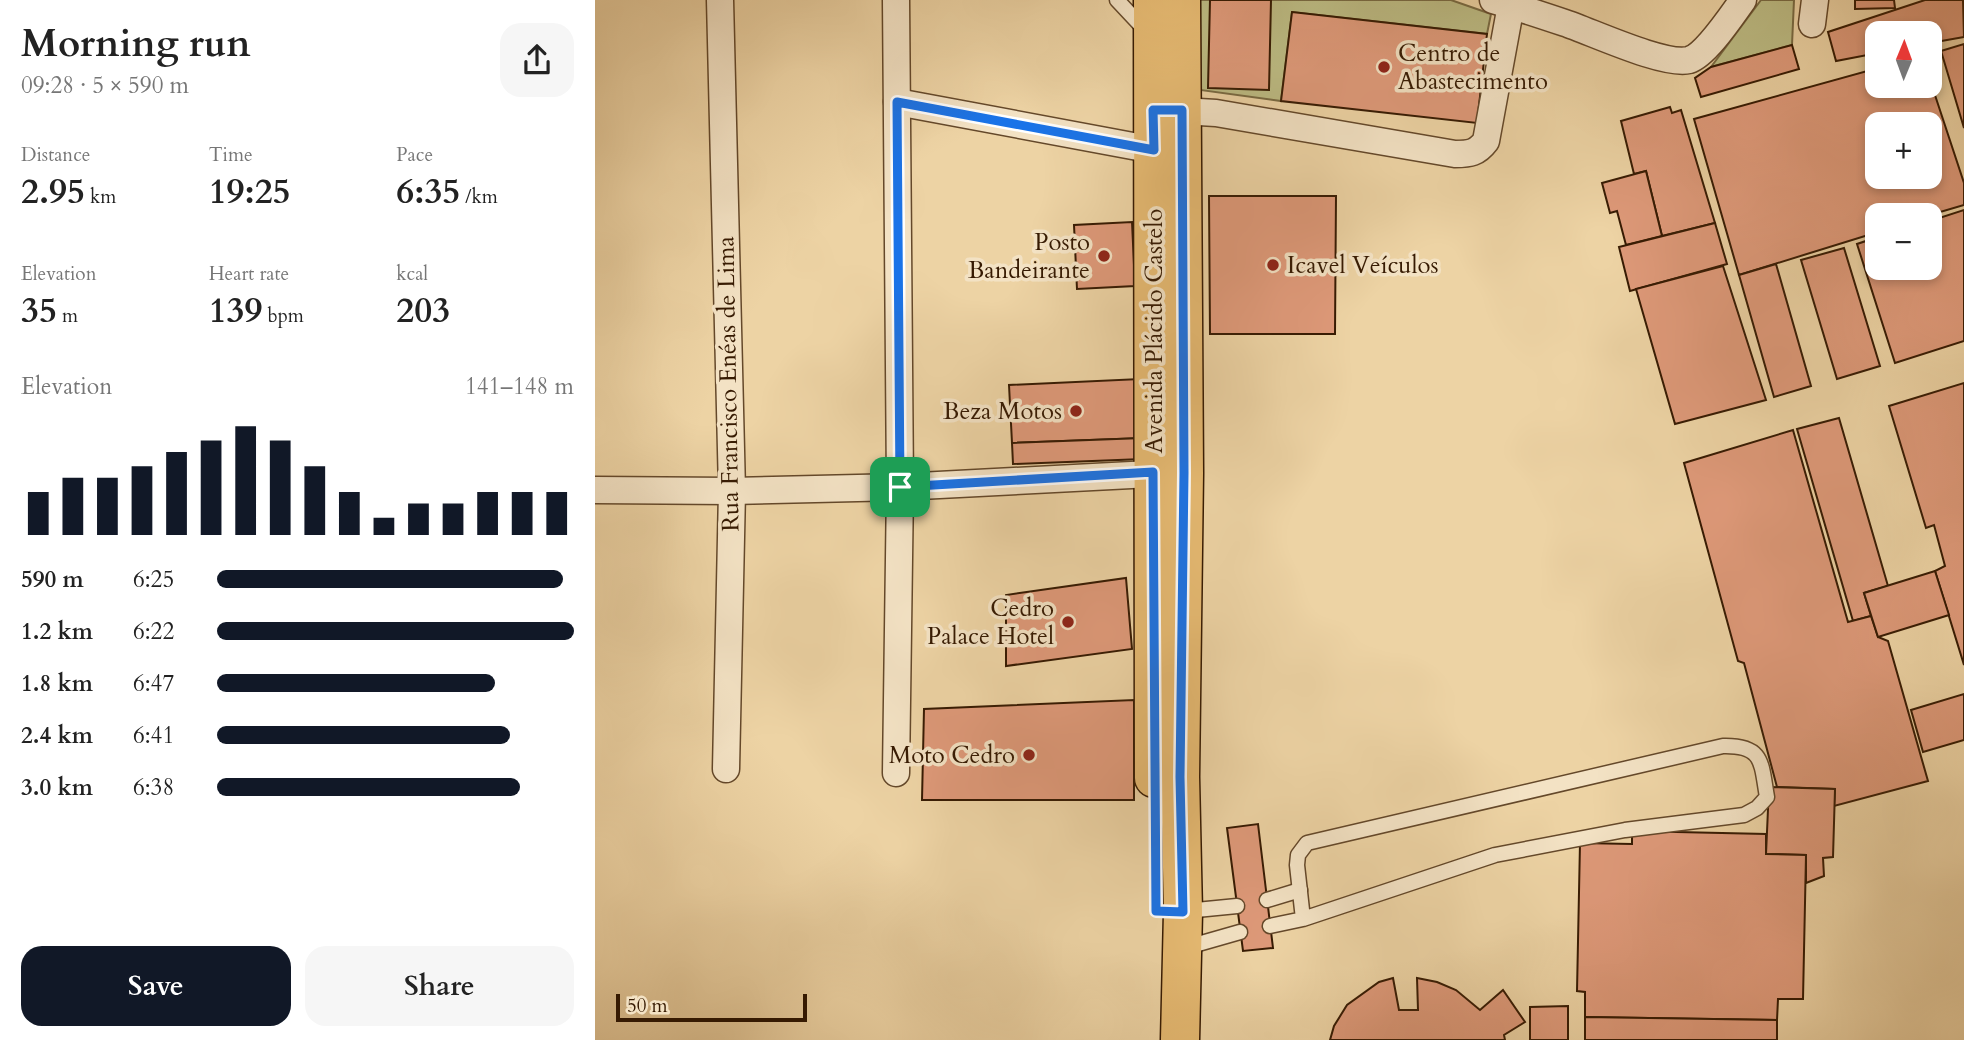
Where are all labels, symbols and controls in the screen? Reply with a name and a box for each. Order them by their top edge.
text: Morning run [21,18,251,70]
north arrow [1865,21,1943,98]
map controls [1865,21,1942,280]
button: share [500,23,574,97]
place label: Centro de Abastecimento [1398,37,1548,98]
marker: Centro de Abastecimento [1376,59,1392,75]
text: 09:28 · 5 × 590 m [21,70,189,101]
button: + [1865,112,1942,189]
text: Distance [21,142,90,168]
text: Time [209,142,253,168]
text: Pace [396,142,433,168]
text: 2.95 [21,168,85,216]
text: 19:25 [209,168,291,216]
text: 6:35 [396,168,460,216]
text: km [85,184,116,210]
text: /km [460,184,498,210]
button: − [1865,203,1942,280]
street label: Avenida Plácido Castelo [1138,209,1171,453]
place label: Posto Bandeirante [968,226,1090,287]
street label: Rua Francisco Enéas de Lima [709,235,748,532]
marker: Posto Bandeirante [1096,248,1112,264]
place label: Icavel Veículos [1287,249,1439,282]
marker: Icavel Veículos [1265,257,1281,273]
text: Elevation [21,261,96,287]
text: Heart rate [209,261,289,287]
text: kcal [396,261,428,287]
text: 35 [21,287,57,335]
text: 139 [209,287,262,335]
text: 203 [396,287,450,335]
text: m [57,303,78,329]
text: bpm [262,303,304,329]
text: Elevation [21,371,112,402]
text: 141–148 m [465,371,574,402]
place label: Beza Motos [943,395,1062,428]
marker: Beza Motos [1068,403,1084,419]
pin [870,457,930,517]
icon: arrive [881,468,919,506]
text: 590 m [21,564,84,595]
text: 6:25 [133,564,174,595]
place label: Cedro Palace Hotel [927,592,1054,653]
marker: Cedro Palace Hotel [1060,614,1076,630]
text: 1.2 km [21,616,93,647]
text: 6:22 [133,616,174,647]
text: 1.8 km [21,668,93,699]
text: 6:47 [133,668,174,699]
text: 2.4 km [21,720,93,751]
text: 6:41 [133,720,174,751]
place label: Moto Cedro [889,739,1015,772]
marker: Moto Cedro [1021,747,1037,763]
text: 3.0 km [21,772,93,803]
text: 6:38 [133,772,174,803]
button: Save [21,946,291,1026]
button: Share [305,946,574,1026]
scale bar [616,991,807,1023]
text: 50 m [627,993,668,1019]

